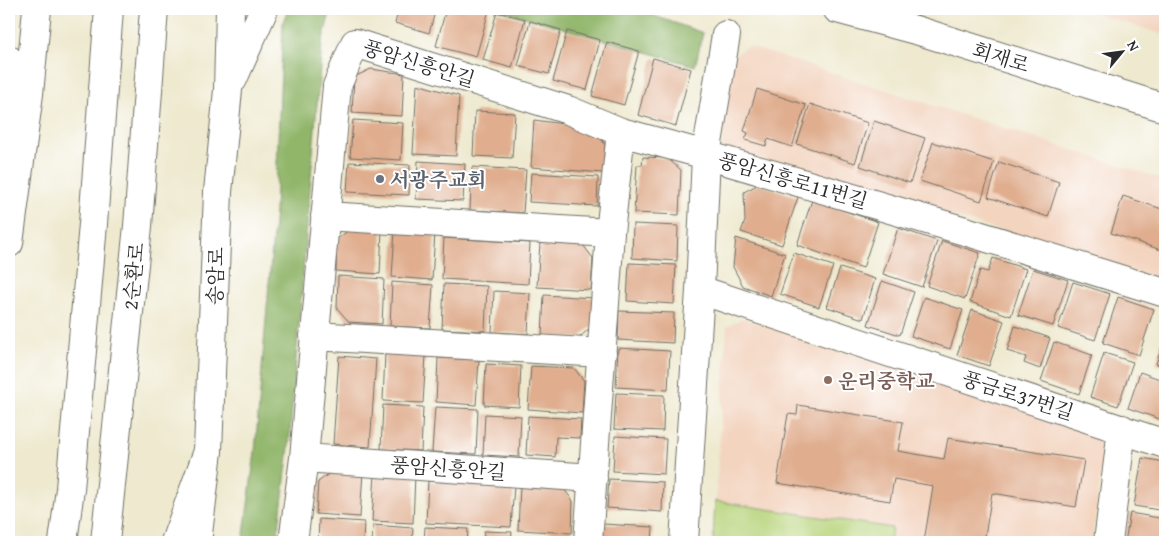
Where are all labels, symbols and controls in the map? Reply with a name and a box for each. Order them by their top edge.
north arrow [1096,28,1146,78]
street label: 풍암신흥안길 [359,32,479,94]
street label: 회재로 [969,35,1033,79]
text: N [1122,37,1145,55]
street label: 풍암신흥로11번길 [715,145,871,215]
place label: 서광주교회 [390,165,487,194]
marker: 서광주교회 [374,173,386,185]
street label: 2순환로 [115,241,151,311]
street label: 송암로 [199,247,231,305]
street label: 풍금로37번길 [958,363,1078,427]
place label: 운리중학교 [838,366,935,395]
marker: 운리중학교 [822,374,834,386]
street label: 풍암신흥안길 [389,449,507,487]

